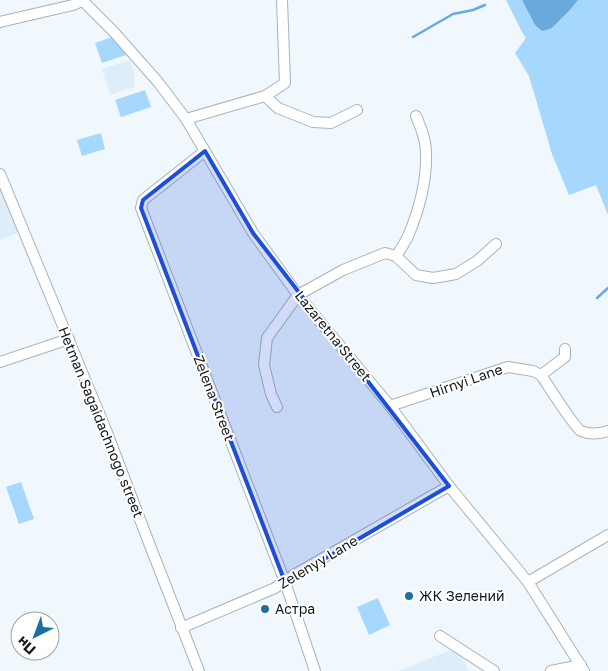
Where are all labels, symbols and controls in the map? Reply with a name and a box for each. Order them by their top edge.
street label: Lazaretna Street [292,287,375,384]
street label: Hetman Sagaidachnogo street [55,324,148,520]
street label: Zelena Street [190,353,239,443]
street label: Hirnyi Lane [427,360,505,401]
street label: Zelenyy Lane [275,531,360,592]
place label: ЖК Зелений [419,587,505,604]
marker: ЖК Зелений [403,590,415,602]
place label: Астра [275,600,315,617]
marker: Астра [259,603,271,615]
north arrow [10,611,60,661]
text: Пн [13,633,39,659]

